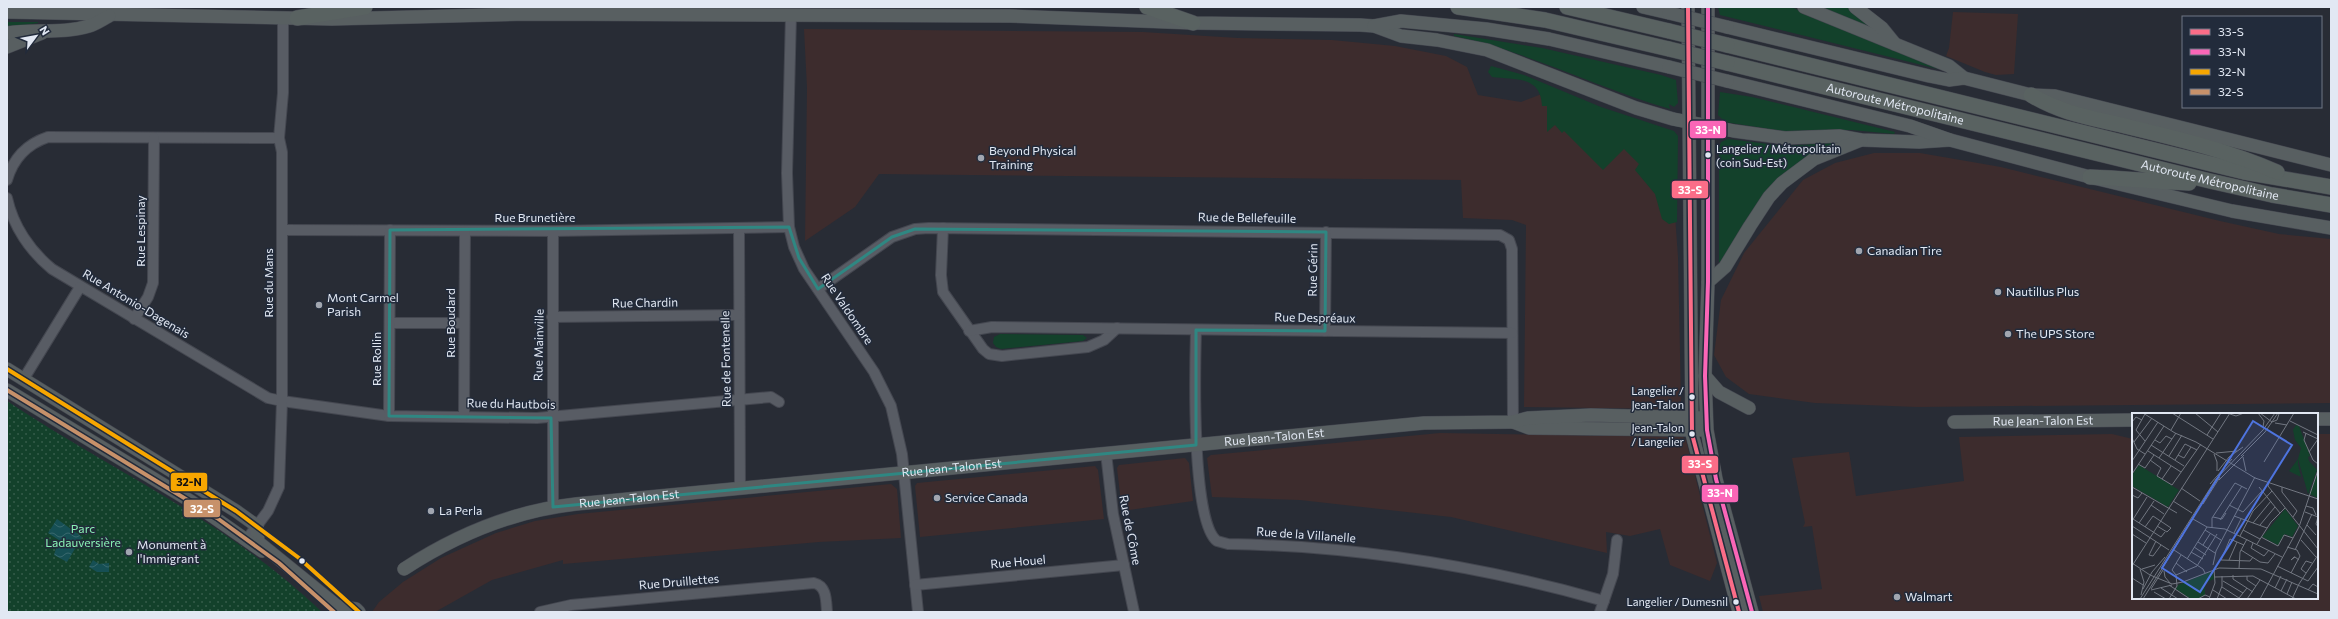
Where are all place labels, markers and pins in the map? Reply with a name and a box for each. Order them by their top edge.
place label: Langelier / Métropolitain (coin Sud-Est) [1716,142,1841,169]
place label: Beyond Physical Training [989,143,1076,171]
marker: Langelier / Métropolitain (coin Sud-Est) [1703,150,1713,160]
marker: Beyond Physical Training [976,153,986,163]
place label: Canadian Tire [1867,243,1942,257]
marker: Canadian Tire [1854,246,1864,256]
place label: Nautillus Plus [2006,284,2079,298]
marker: Nautillus Plus [1993,287,2003,297]
place label: Mont Carmel Parish [327,290,399,318]
marker: Mont Carmel Parish [314,300,324,310]
place label: The UPS Store [2016,326,2095,340]
marker: The UPS Store [2003,329,2013,339]
place label: Langelier / Jean-Talon [1631,384,1684,412]
marker: Langelier / Jean-Talon [1687,392,1697,402]
place label: Jean-Talon / Langelier [1631,421,1685,448]
marker: Jean-Talon / Langelier [1687,429,1697,439]
place label: Service Canada [945,490,1028,504]
marker: Service Canada [932,493,942,503]
place label: La Perla [439,503,482,517]
marker: La Perla [426,506,436,516]
place label: Monument à l'Immigrant [137,537,206,565]
marker: Monument à l'Immigrant [124,547,134,557]
unlabelled marker [297,556,307,566]
place label: Walmart [1905,589,1952,603]
marker: Walmart [1892,592,1902,602]
place label: Langelier / Dumesnil [1626,595,1728,608]
marker: Langelier / Dumesnil [1731,597,1741,607]

